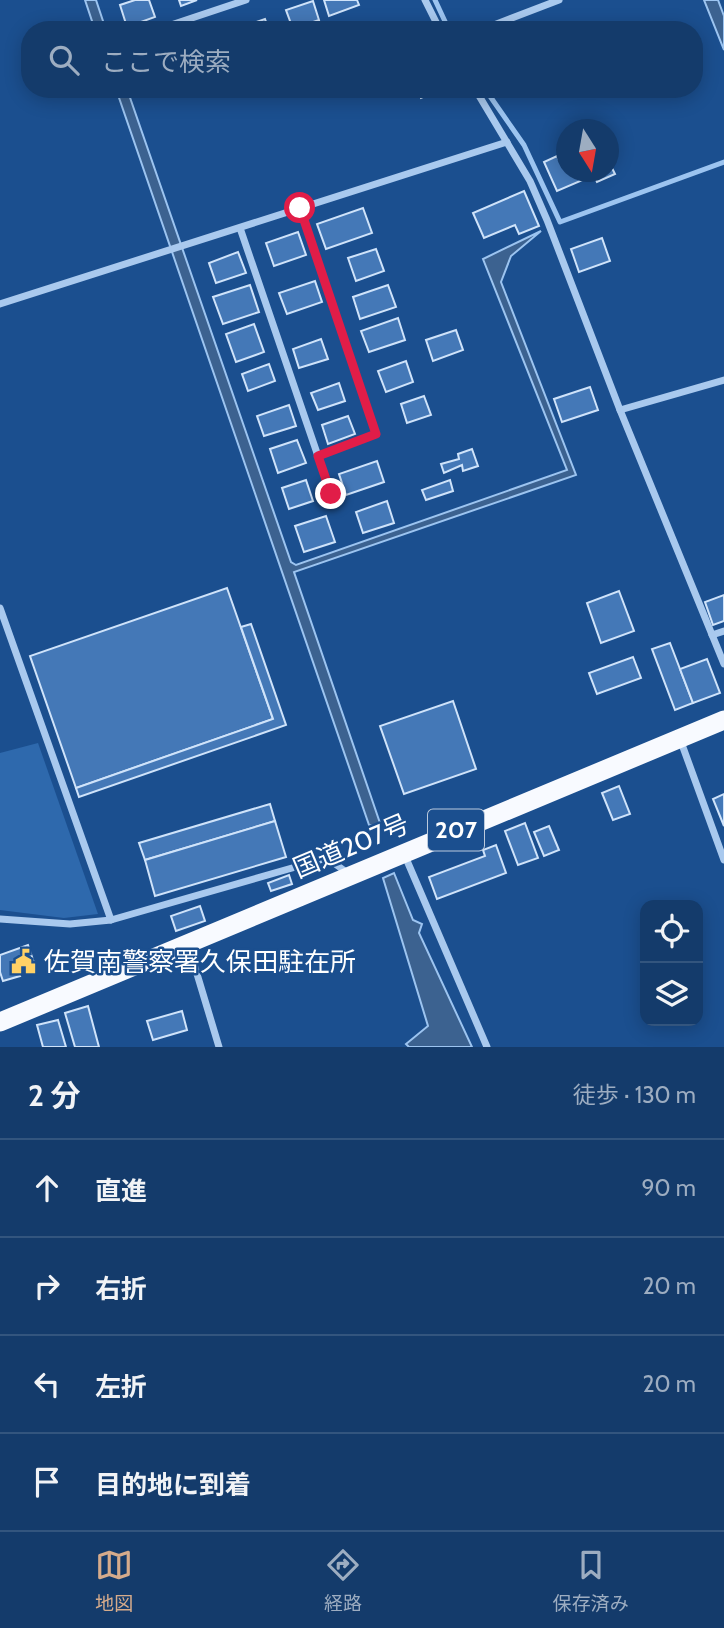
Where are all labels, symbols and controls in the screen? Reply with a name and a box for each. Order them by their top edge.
search box [21,21,703,98]
icon: search [45,41,83,79]
text: ここで検索 [101,46,231,78]
north arrow [556,119,619,182]
route start [284,192,315,223]
route end [315,478,346,509]
street label: 国道207号 [288,807,414,885]
road number: 207 [428,810,484,850]
map controls [640,900,703,1026]
button: locate [640,900,703,963]
place label: 佐賀南警察署久保田駐在所 [44,946,356,978]
public building icon: 佐賀南警察署久保田駐在所 [10,948,38,976]
button: layers [640,963,703,1026]
text: 2 分 [28,1077,81,1114]
text: 徒歩 · 130 m [573,1081,696,1109]
icon: ahead [28,1169,66,1207]
text: 90 m [642,1174,696,1202]
text: 直進 [95,1175,147,1207]
icon: right [28,1267,66,1305]
text: 20 m [643,1272,696,1300]
text: 右折 [95,1273,147,1305]
icon: left [28,1365,66,1403]
text: 20 m [643,1370,696,1398]
text: 左折 [95,1371,147,1403]
icon: arrive [28,1463,66,1501]
text: 目的地に到着 [95,1469,251,1501]
tab: 地図 [95,1546,133,1615]
tab: 経路 [324,1546,362,1615]
tab: 保存済み [553,1546,629,1615]

